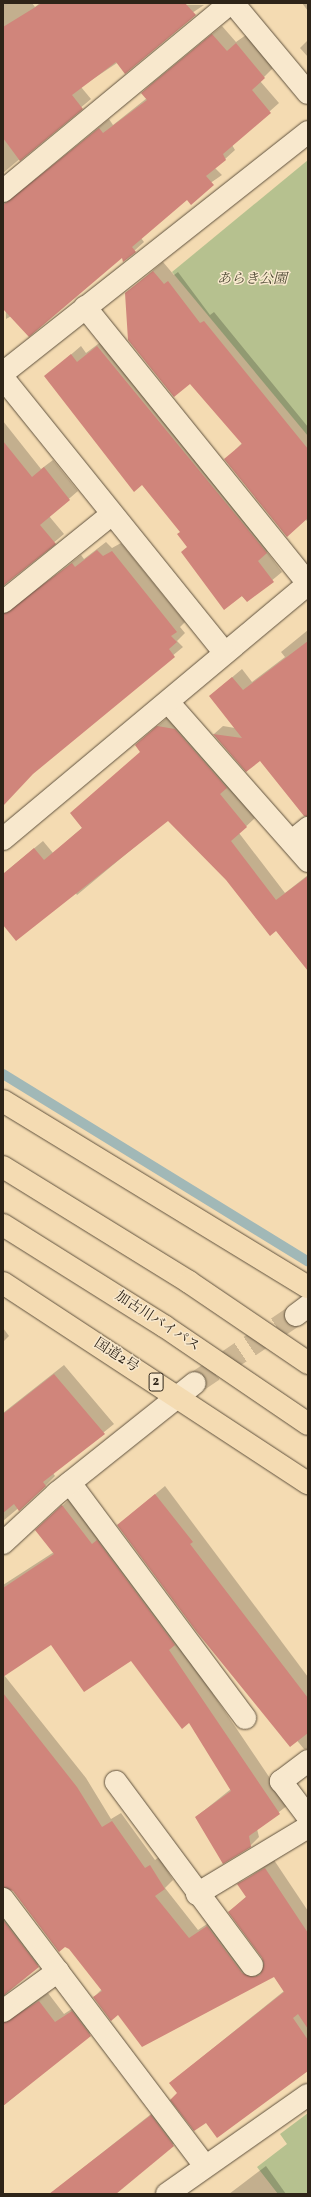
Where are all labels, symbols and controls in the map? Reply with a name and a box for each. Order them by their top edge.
park label: あらき公園 [217,272,287,288]
street label: 加古川バイパス [111,1288,203,1356]
street label: 国道2号 [91,1335,141,1377]
road number: 2 [148,1371,164,1393]

